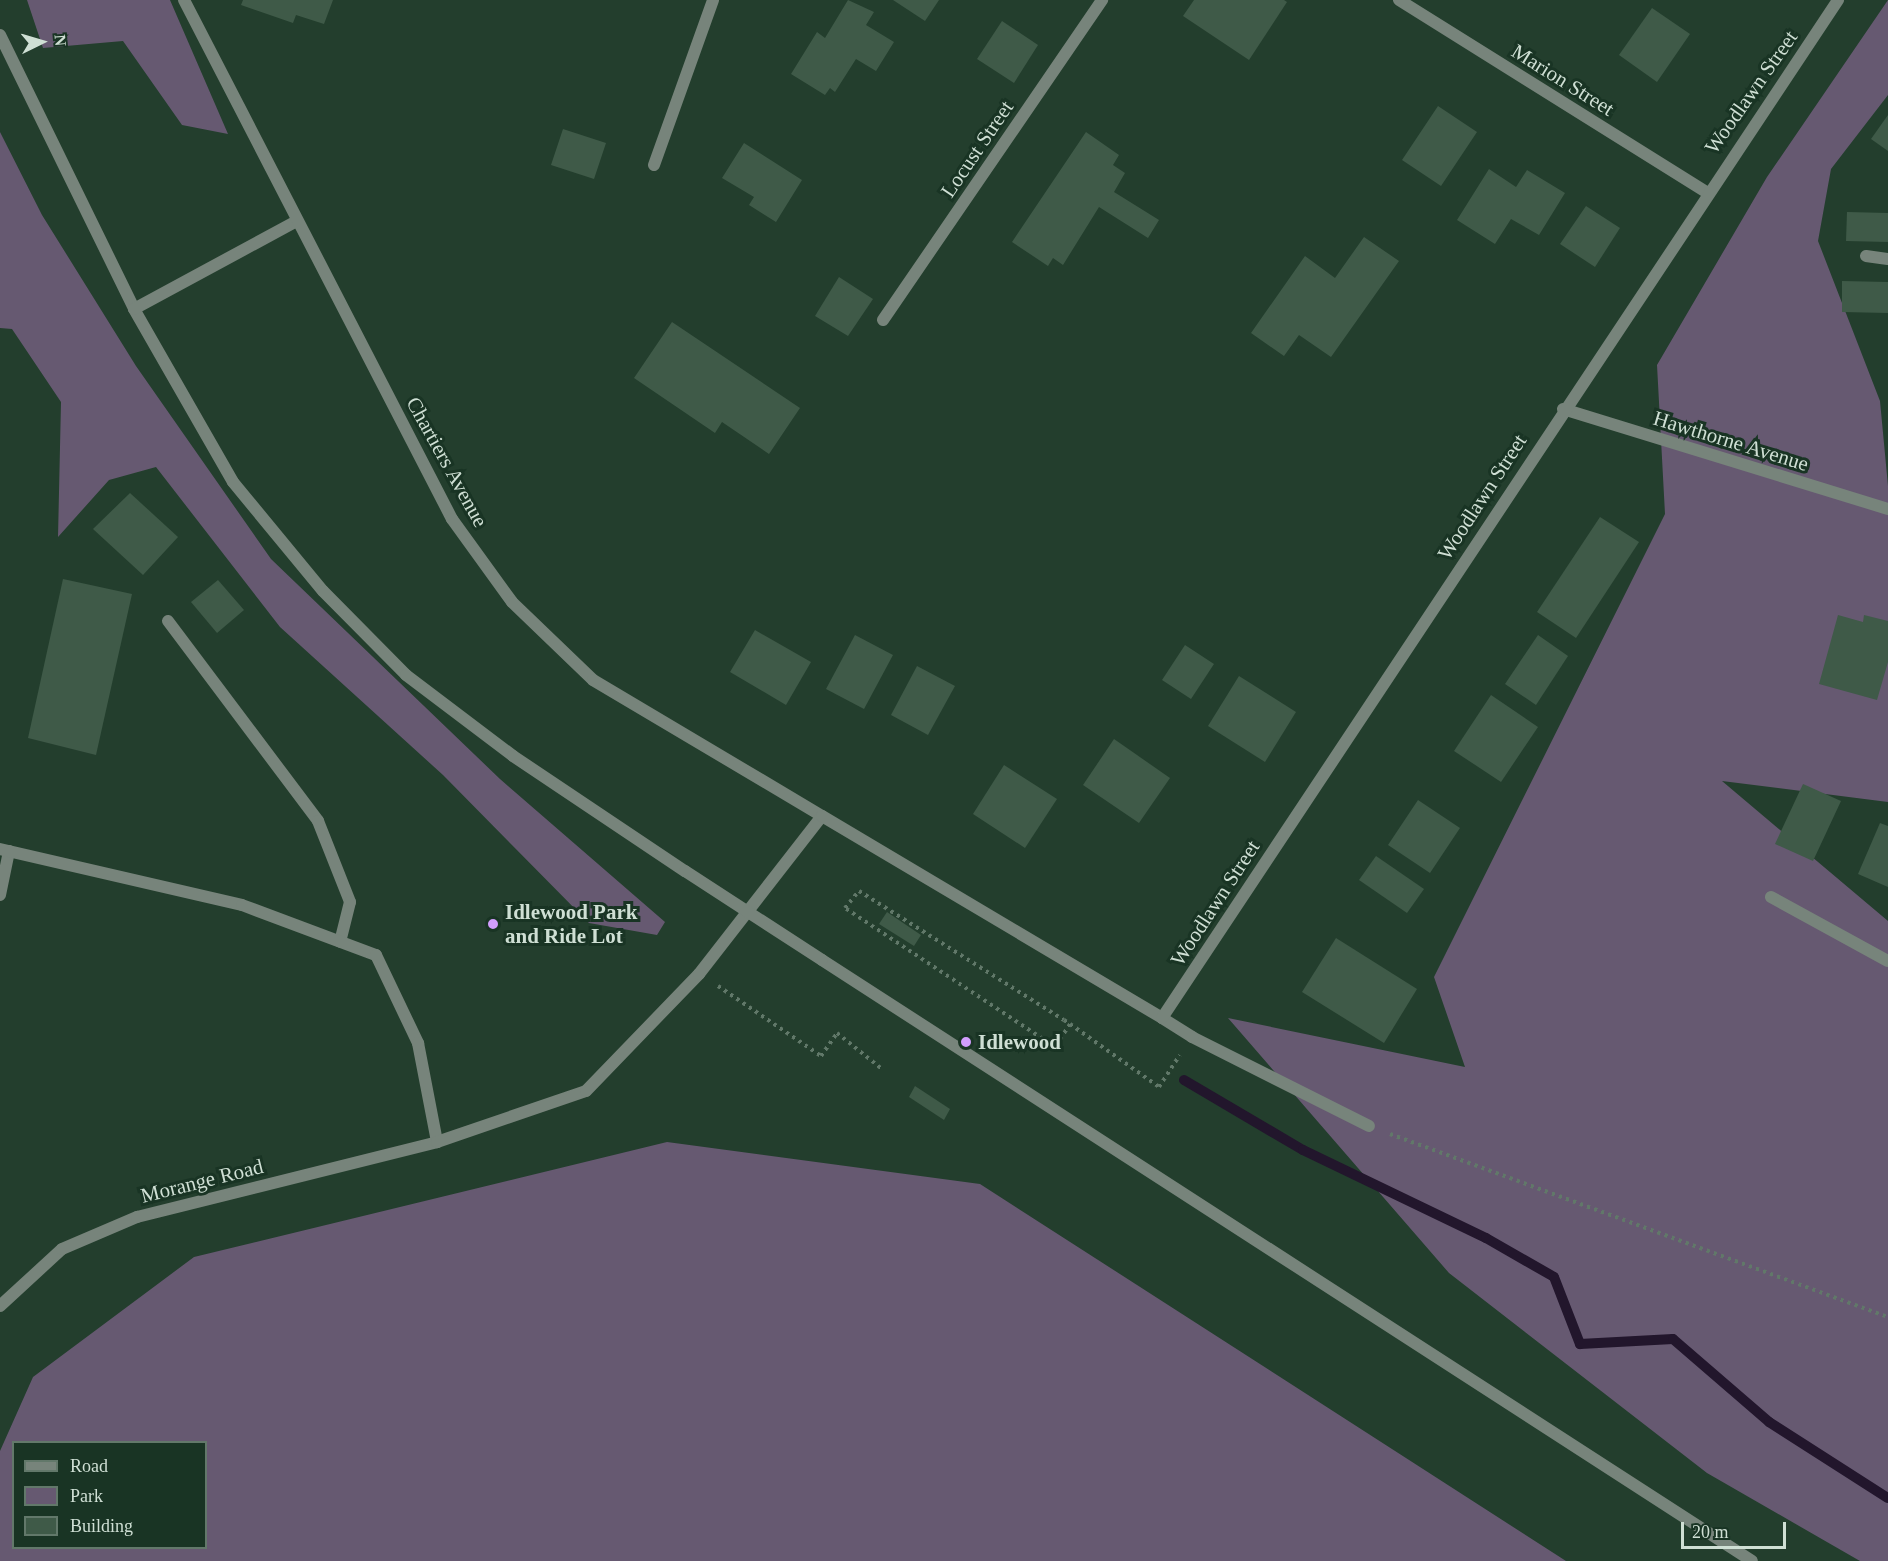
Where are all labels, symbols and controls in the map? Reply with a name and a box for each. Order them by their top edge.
north arrow [12,12,72,72]
street label: Woodlawn Street [1699,26,1803,158]
text: N [51,34,69,47]
street label: Marion Street [1507,39,1619,121]
street label: Locust Street [935,96,1019,202]
street label: Chartiers Avenue [401,392,493,532]
street label: Hawthorne Avenue [1650,405,1812,477]
street label: Woodlawn Street [1432,429,1532,565]
street label: Woodlawn Street [1165,835,1265,971]
place label: Idlewood Park and Ride Lot [505,899,637,949]
marker: Idlewood Park and Ride Lot [486,917,500,931]
place label: Idlewood [978,1029,1061,1055]
marker: Idlewood [959,1035,973,1049]
street label: Morange Road [138,1154,266,1208]
legend [12,1441,207,1549]
text: Road [70,1456,108,1476]
text: Park [70,1486,103,1506]
scale bar [1684,1510,1789,1548]
text: Building [70,1516,133,1536]
text: 20 m [1692,1522,1729,1542]

